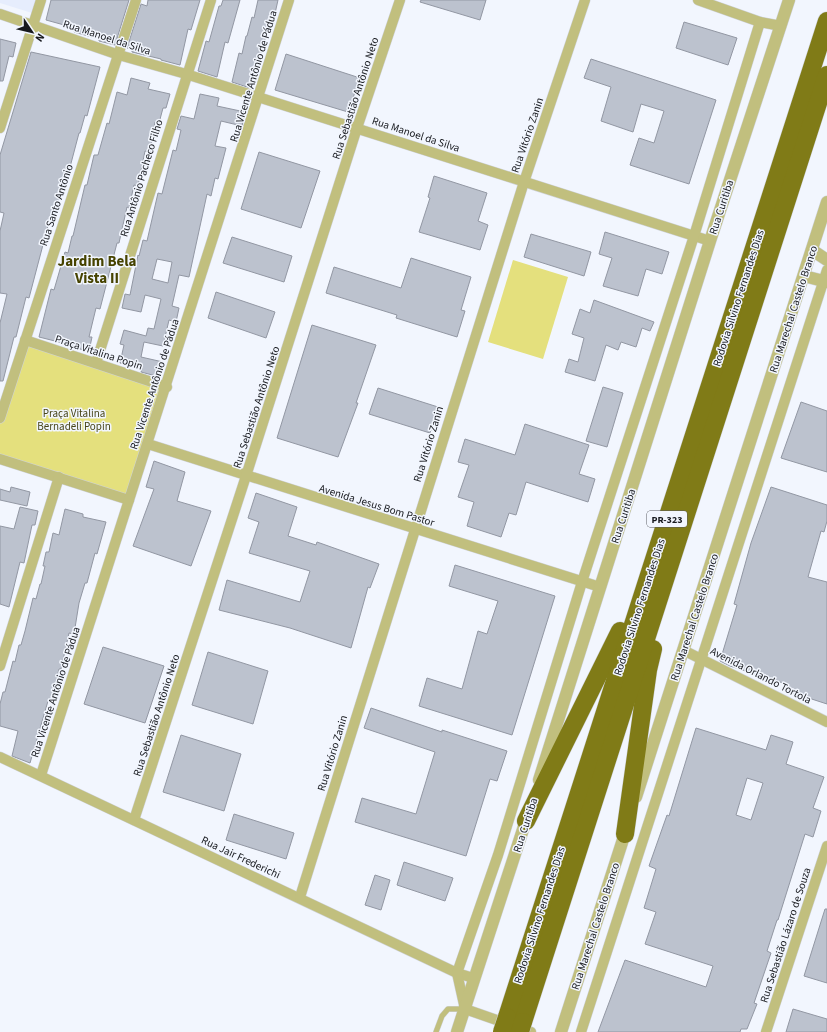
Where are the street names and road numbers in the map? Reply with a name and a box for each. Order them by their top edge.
street label: Rua Vicente Antônio de Pádua [226,8,281,144]
street label: Rua Manoel da Silva [61,16,153,59]
street label: Rua Sebastião Antônio Neto [329,35,382,161]
street label: Rua Vitório Zanin [508,96,547,175]
street label: Rua Manoel da Silva [370,113,462,156]
street label: Rua Antônio Pacheco Filho [116,118,166,239]
street label: Rua Santo Antônio [36,162,77,248]
street label: Rua Curitiba [706,178,737,236]
street label: Rodovia Silvino Fernandes Dias [709,227,768,369]
street label: Rua Marechal Castelo Branco [766,244,821,375]
street label: Rua Vicente Antônio de Pádua [126,317,183,452]
street label: Praça Vitalina Popin [53,331,145,374]
street label: Rua Sebastião Antônio Neto [230,344,283,470]
street label: Rua Vitório Zanin [410,404,447,484]
street label: Avenida Jesus Bom Pastor [317,481,437,530]
street label: Rua Curitiba [608,487,639,545]
road number: PR-323 [647,511,687,527]
street label: Rodovia Silvino Fernandes Dias [610,536,669,678]
street label: Rua Marechal Castelo Branco [667,552,722,683]
street label: Rua Vicente Antônio de Pádua [27,625,84,760]
street label: Avenida Orlando Tortola [708,643,814,707]
street label: Rua Sebastião Antônio Neto [130,652,183,778]
street label: Rua Vitório Zanin [314,713,351,793]
street label: Rua Curitiba [510,796,541,854]
street label: Rua Jair Frederichi [199,833,283,882]
street label: Rodovia Silvino Fernandes Dias [510,844,569,986]
street label: Rua Marechal Castelo Branco [568,861,623,992]
street label: Rua Sebastião Lázaro de Souza [756,866,814,1005]

